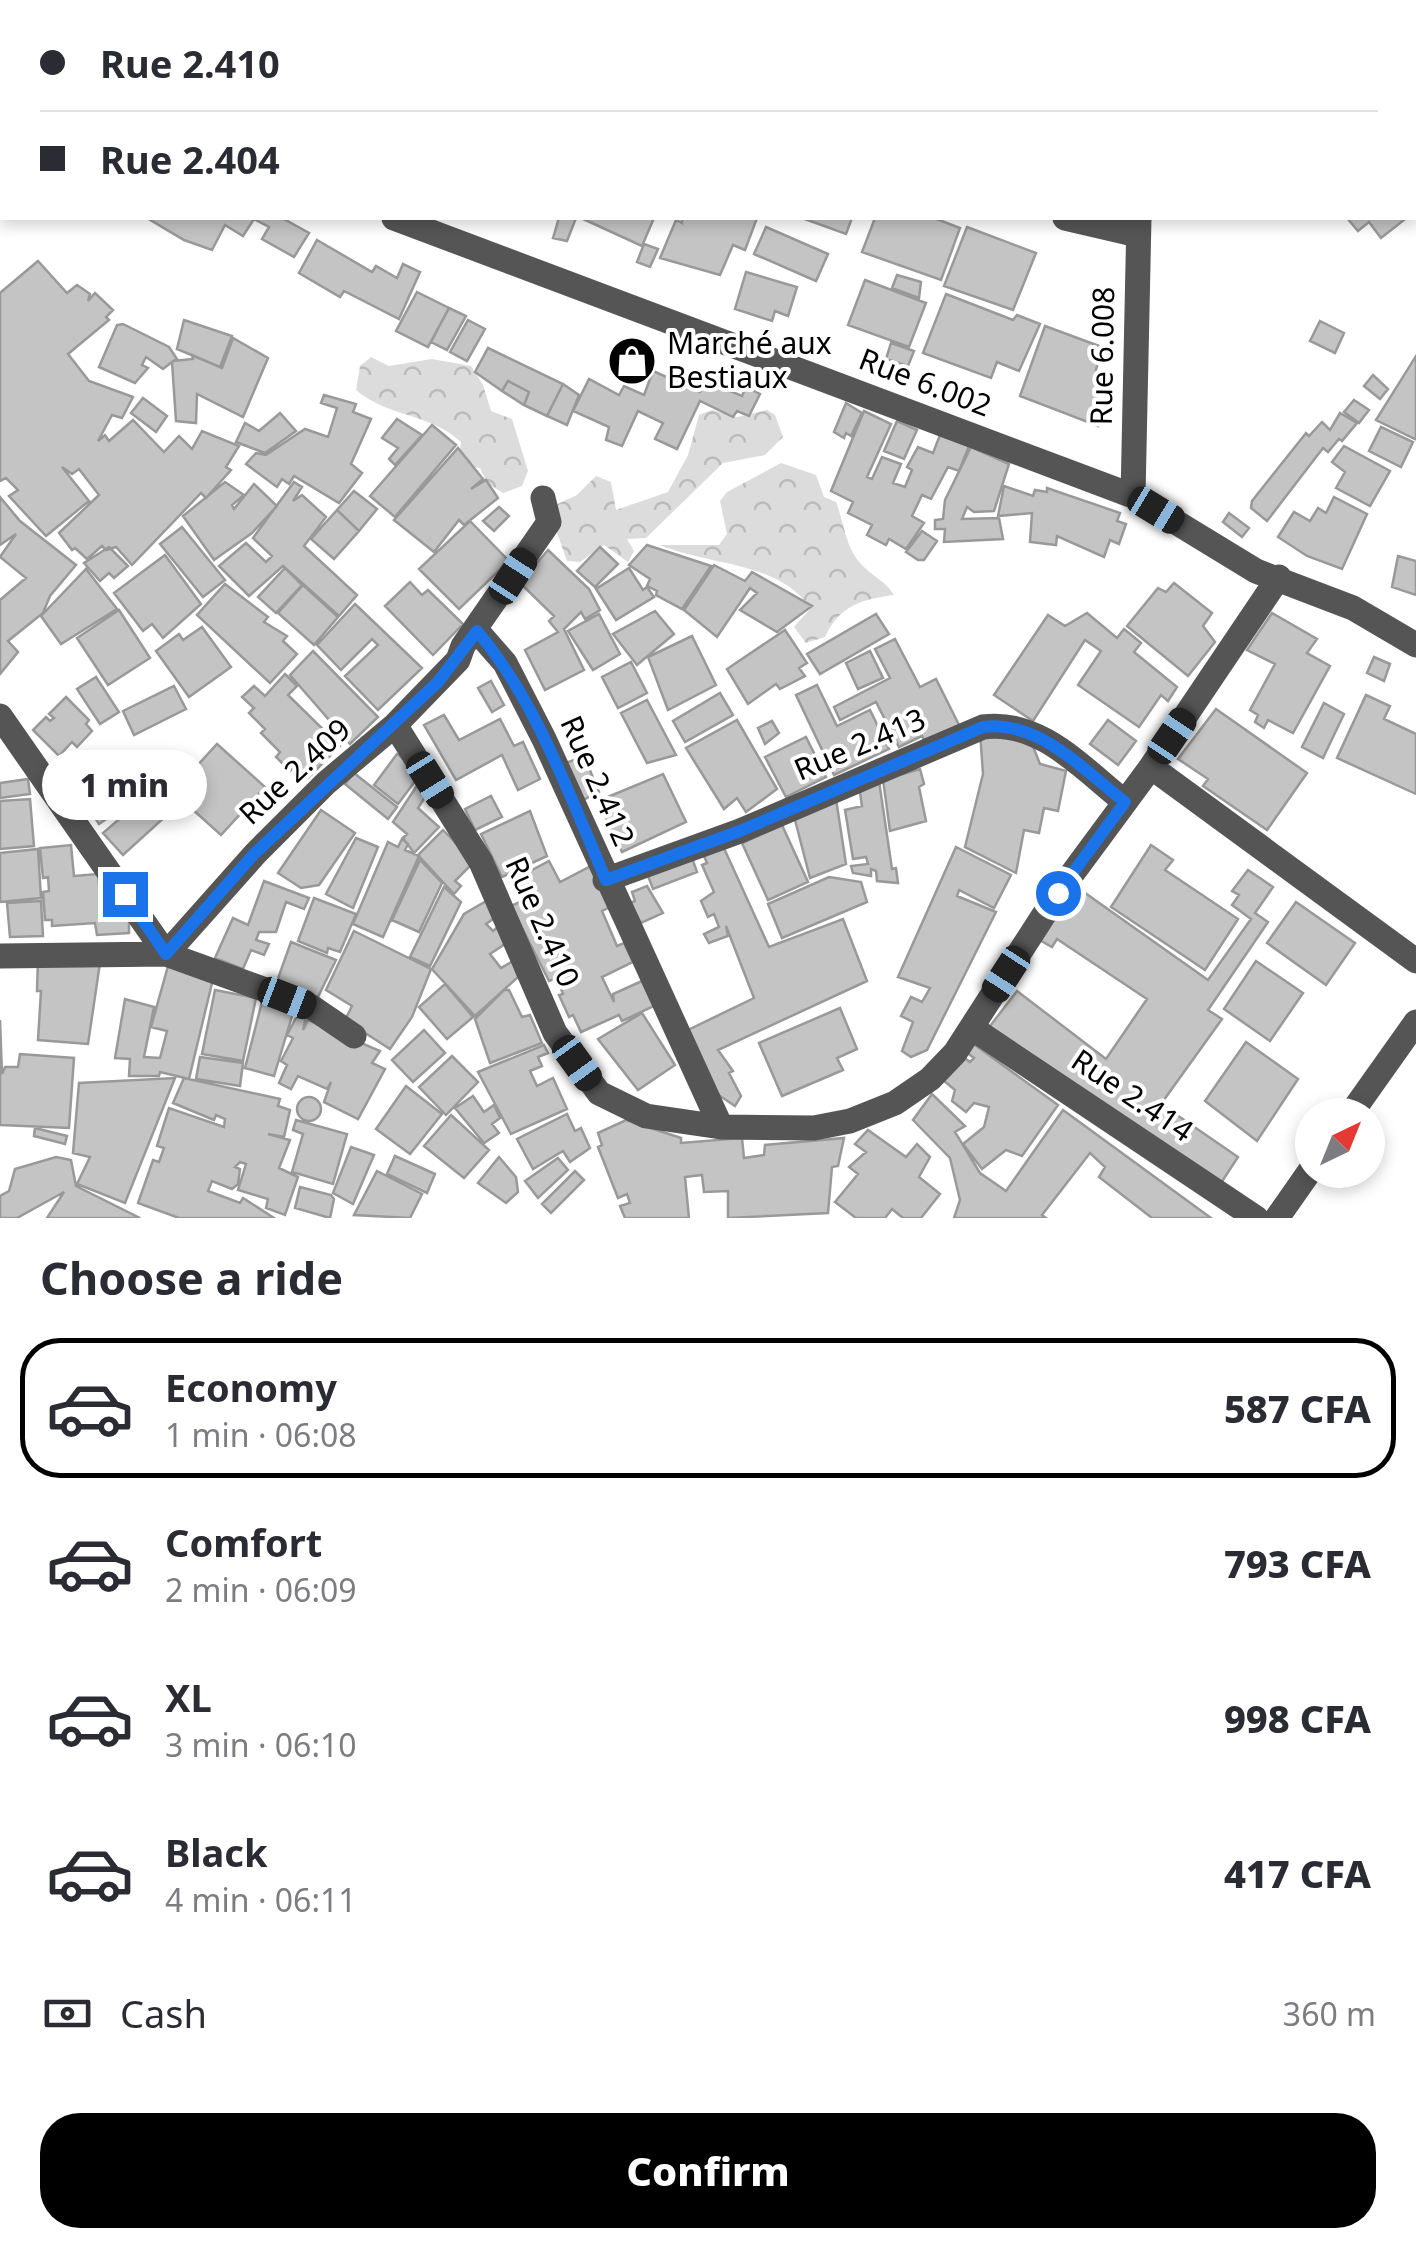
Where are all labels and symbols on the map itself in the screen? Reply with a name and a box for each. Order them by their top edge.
street label: Rue 6.008 [1080,286,1123,426]
place label: Marché aux Bestiaux [667,322,832,397]
shop icon: Marché aux Bestiaux [606,335,658,387]
street label: Rue 6.002 [853,338,998,426]
car [1123,482,1189,538]
car [484,543,542,609]
street label: Rue 2.413 [788,698,931,790]
car [1143,703,1201,769]
street label: Rue 2.409 [229,709,359,833]
street label: Rue 2.412 [551,709,645,852]
car [401,747,459,813]
callout: 1 min [42,749,208,819]
street label: Rue 2.410 [496,850,590,993]
route start [1036,871,1081,916]
route end [103,872,148,917]
car [977,941,1035,1007]
car [254,973,320,1023]
car [547,1030,607,1096]
street label: Rue 2.414 [1064,1039,1202,1151]
north arrow [1295,1098,1385,1188]

